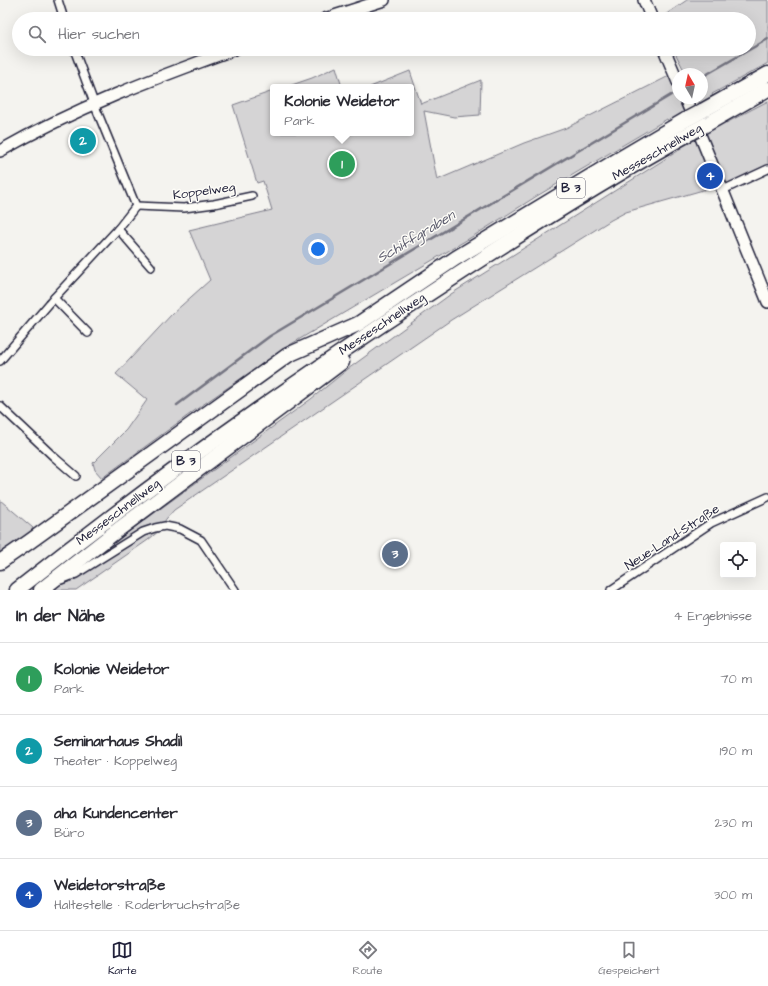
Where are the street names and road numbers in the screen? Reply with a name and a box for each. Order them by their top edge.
street label: Messeschnellweg [609,119,706,186]
street label: Koppelweg [172,178,237,205]
road number: B 3 [557,178,585,198]
street label: Messeschnellweg [335,288,430,361]
road number: B 3 [172,451,200,471]
street label: Messeschnellweg [72,474,165,550]
street label: Neue-Land-Straße [621,500,723,574]

